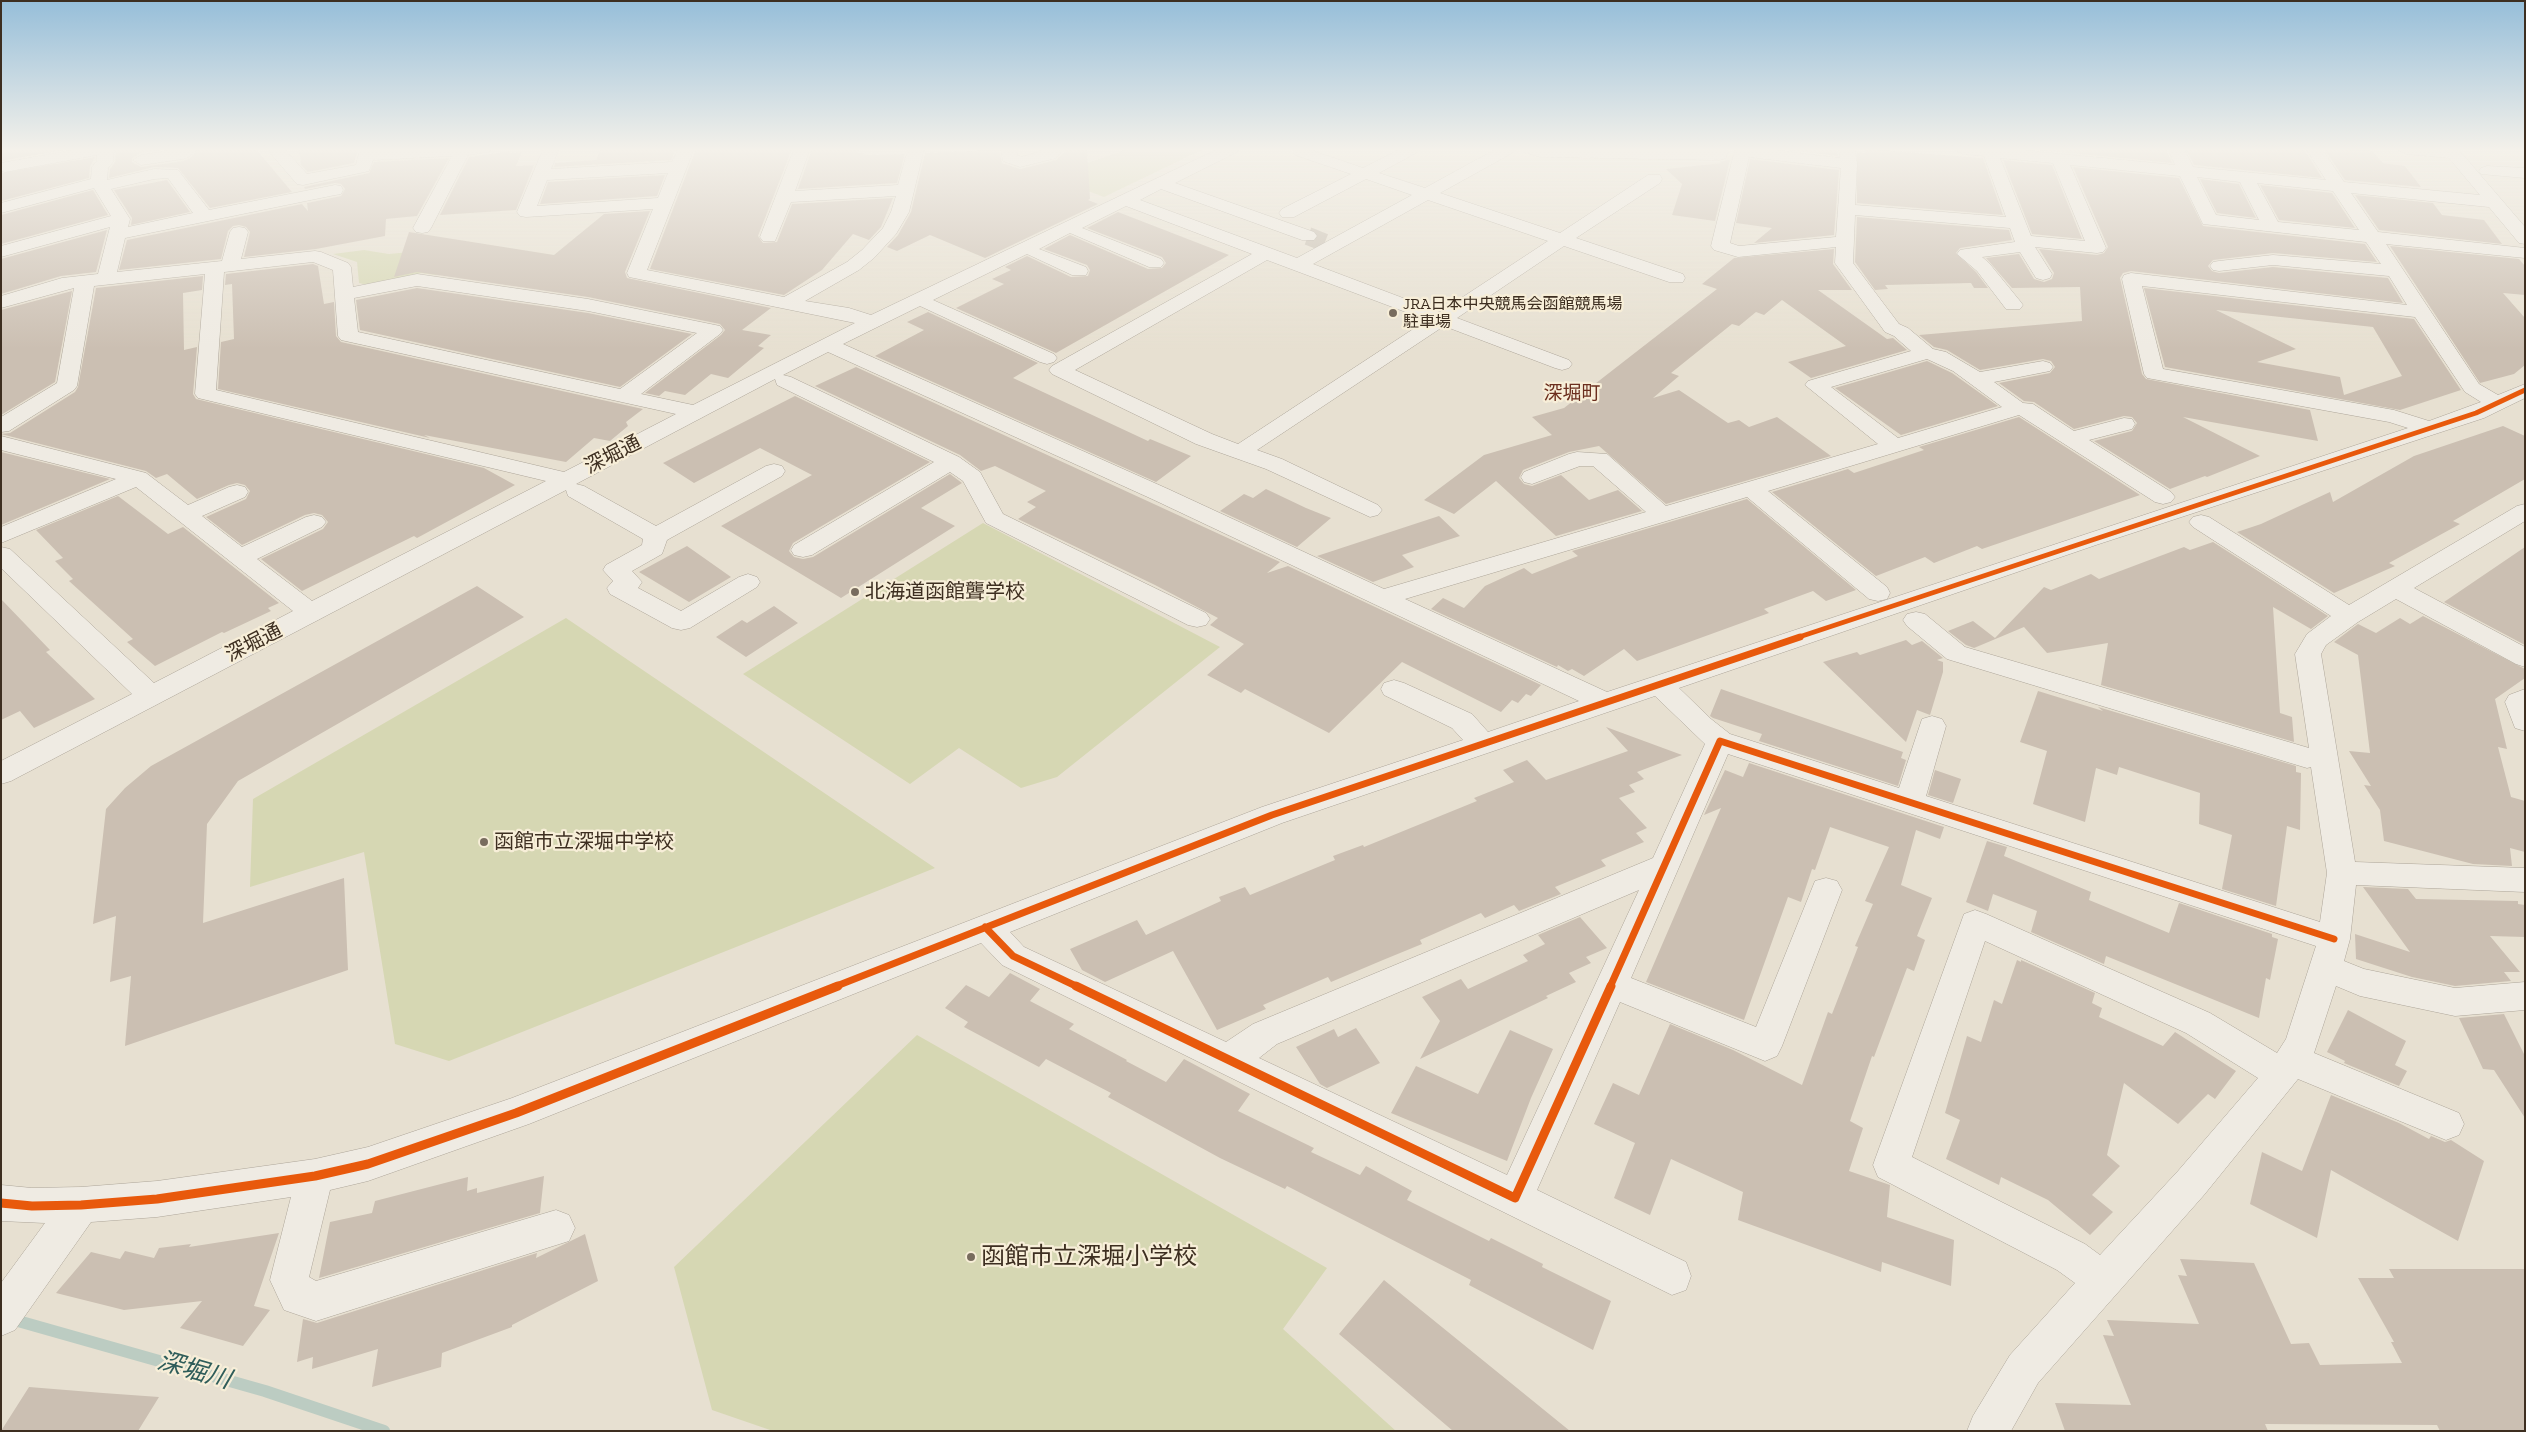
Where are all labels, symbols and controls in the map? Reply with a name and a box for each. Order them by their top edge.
place label: JRA日本中央競馬会函館競馬場 駐車場 [1403,294,1623,332]
marker: JRA日本中央競馬会函館競馬場 駐車場 [1387,307,1399,319]
district label: 深堀町 [1544,383,1600,405]
street label: 深堀通 [581,431,645,479]
place label: 北海道函館聾学校 [865,580,1025,604]
marker: 北海道函館聾学校 [849,586,861,598]
street label: 深堀通 [222,619,286,667]
place label: 函館市立深堀中学校 [494,830,674,854]
marker: 函館市立深堀中学校 [478,836,490,848]
place label: 函館市立深堀小学校 [981,1243,1197,1271]
marker: 函館市立深堀小学校 [965,1251,977,1263]
water label: 深堀川 [154,1346,234,1396]

